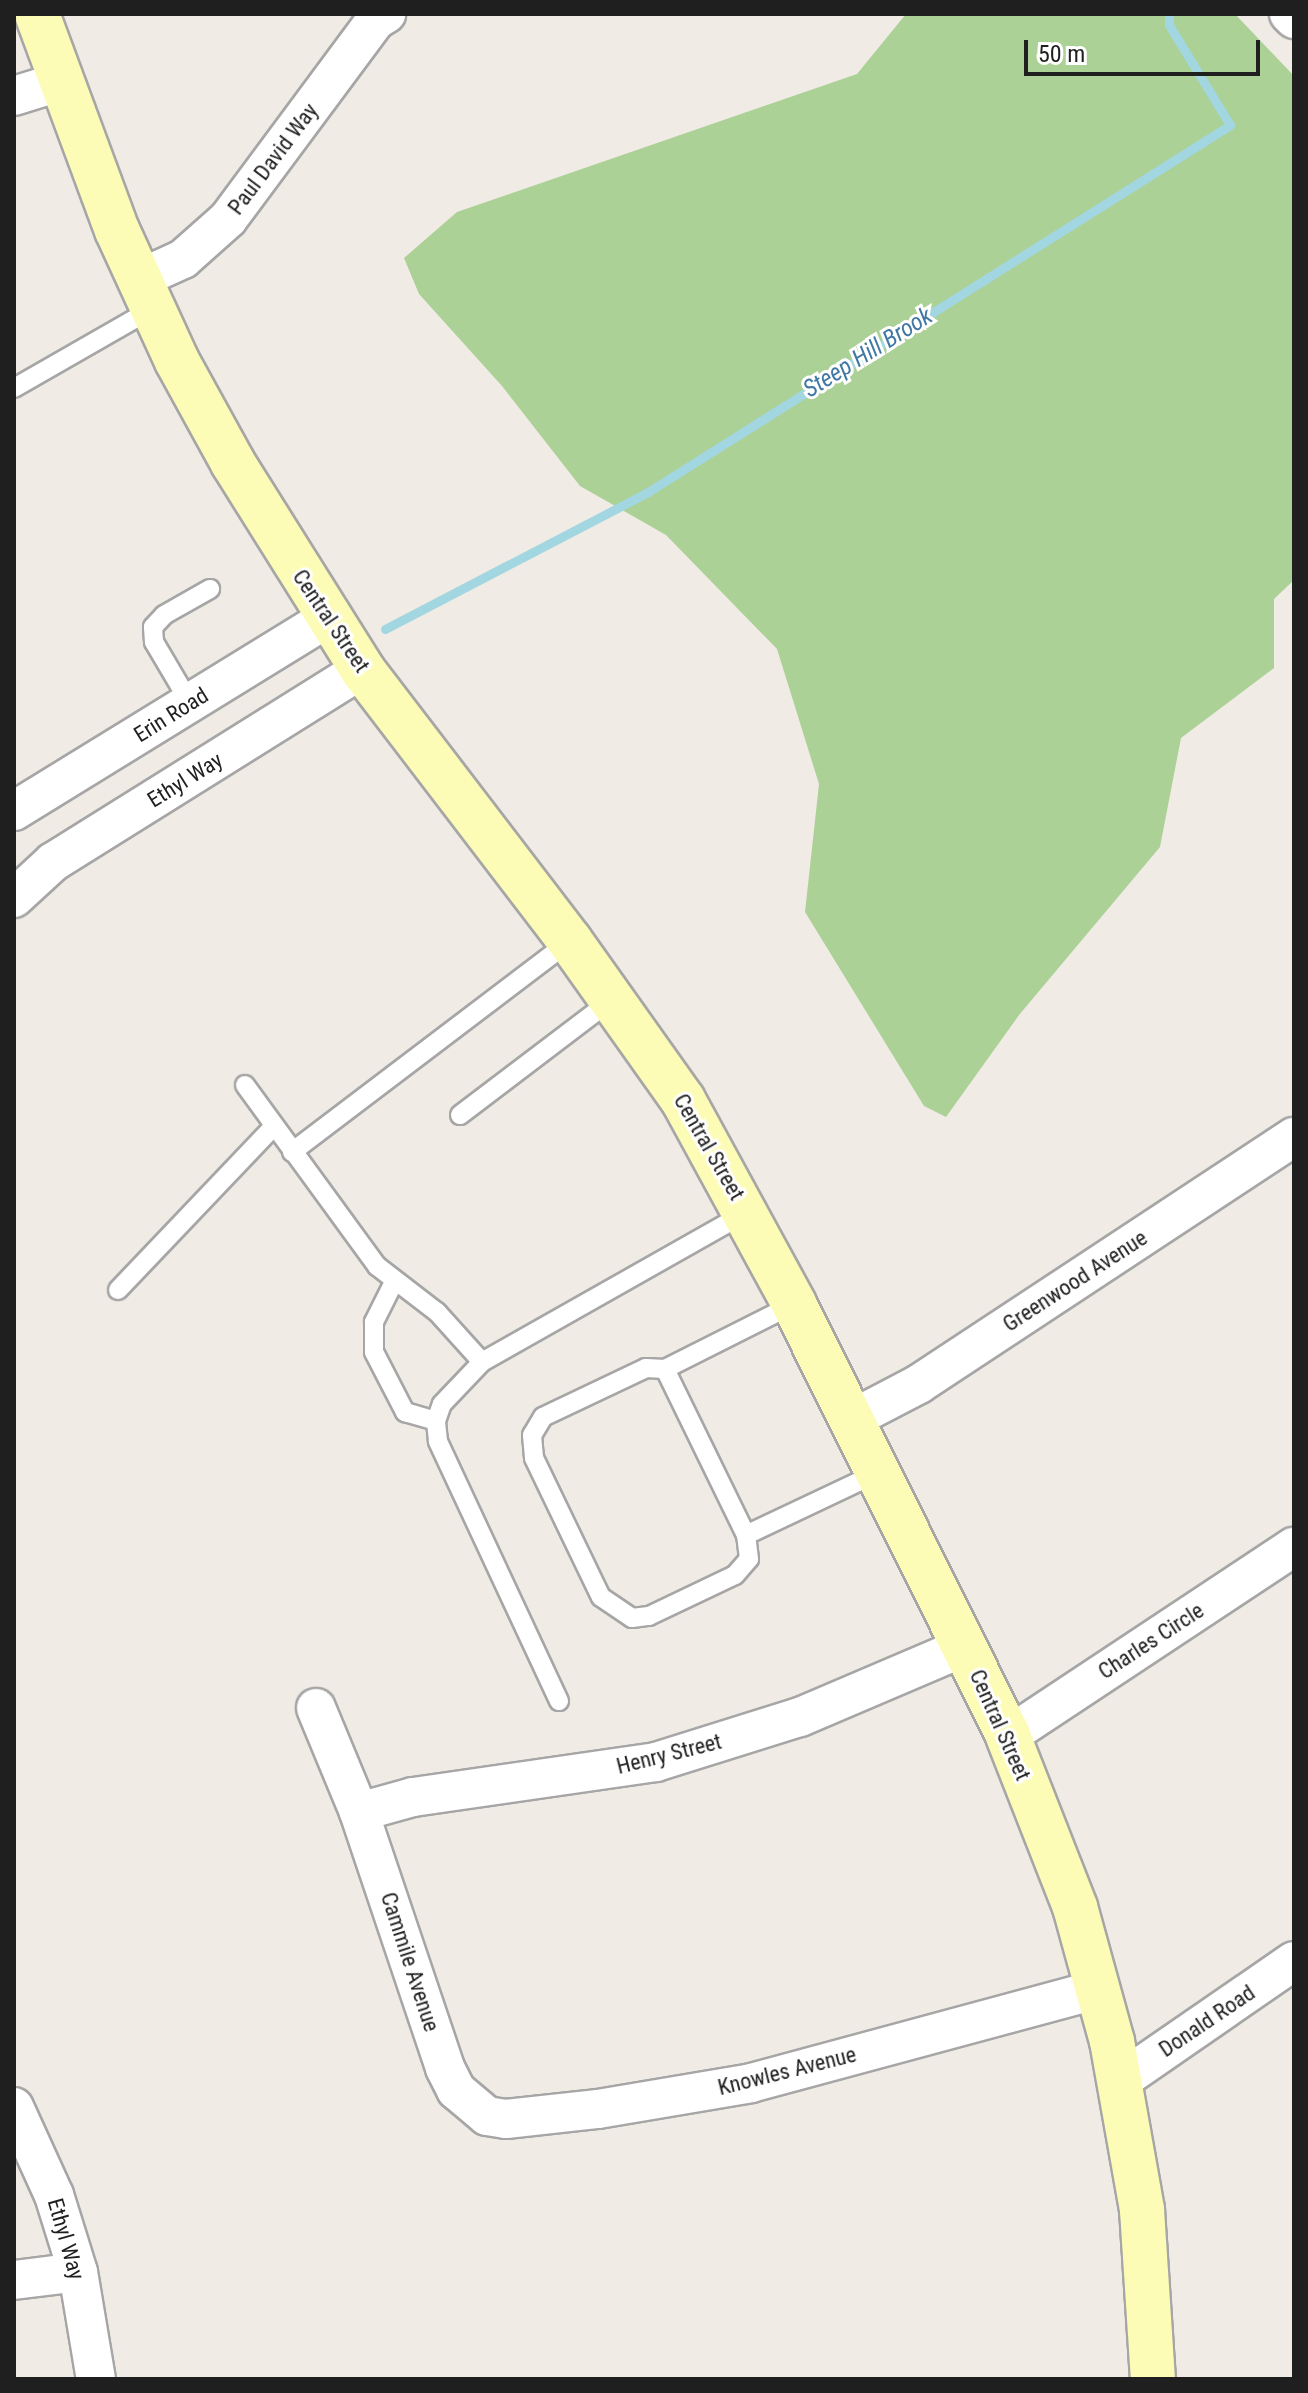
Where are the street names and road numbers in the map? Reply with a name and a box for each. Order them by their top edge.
street label: Paul David Way [223,98,323,220]
street label: Central Street [287,565,375,677]
street label: Erin Road [129,682,213,748]
street label: Ethyl Way [143,747,227,813]
street label: Central Street [668,1089,750,1205]
street label: Greenwood Avenue [998,1225,1152,1337]
street label: Charles Circle [1093,1597,1209,1685]
street label: Central Street [964,1666,1036,1784]
street label: Henry Street [614,1728,724,1780]
street label: Cammile Avenue [375,1889,445,2035]
street label: Donald Road [1154,1979,1260,2063]
street label: Knowles Avenue [715,2041,859,2101]
street label: Ethyl Way [42,2195,90,2283]

